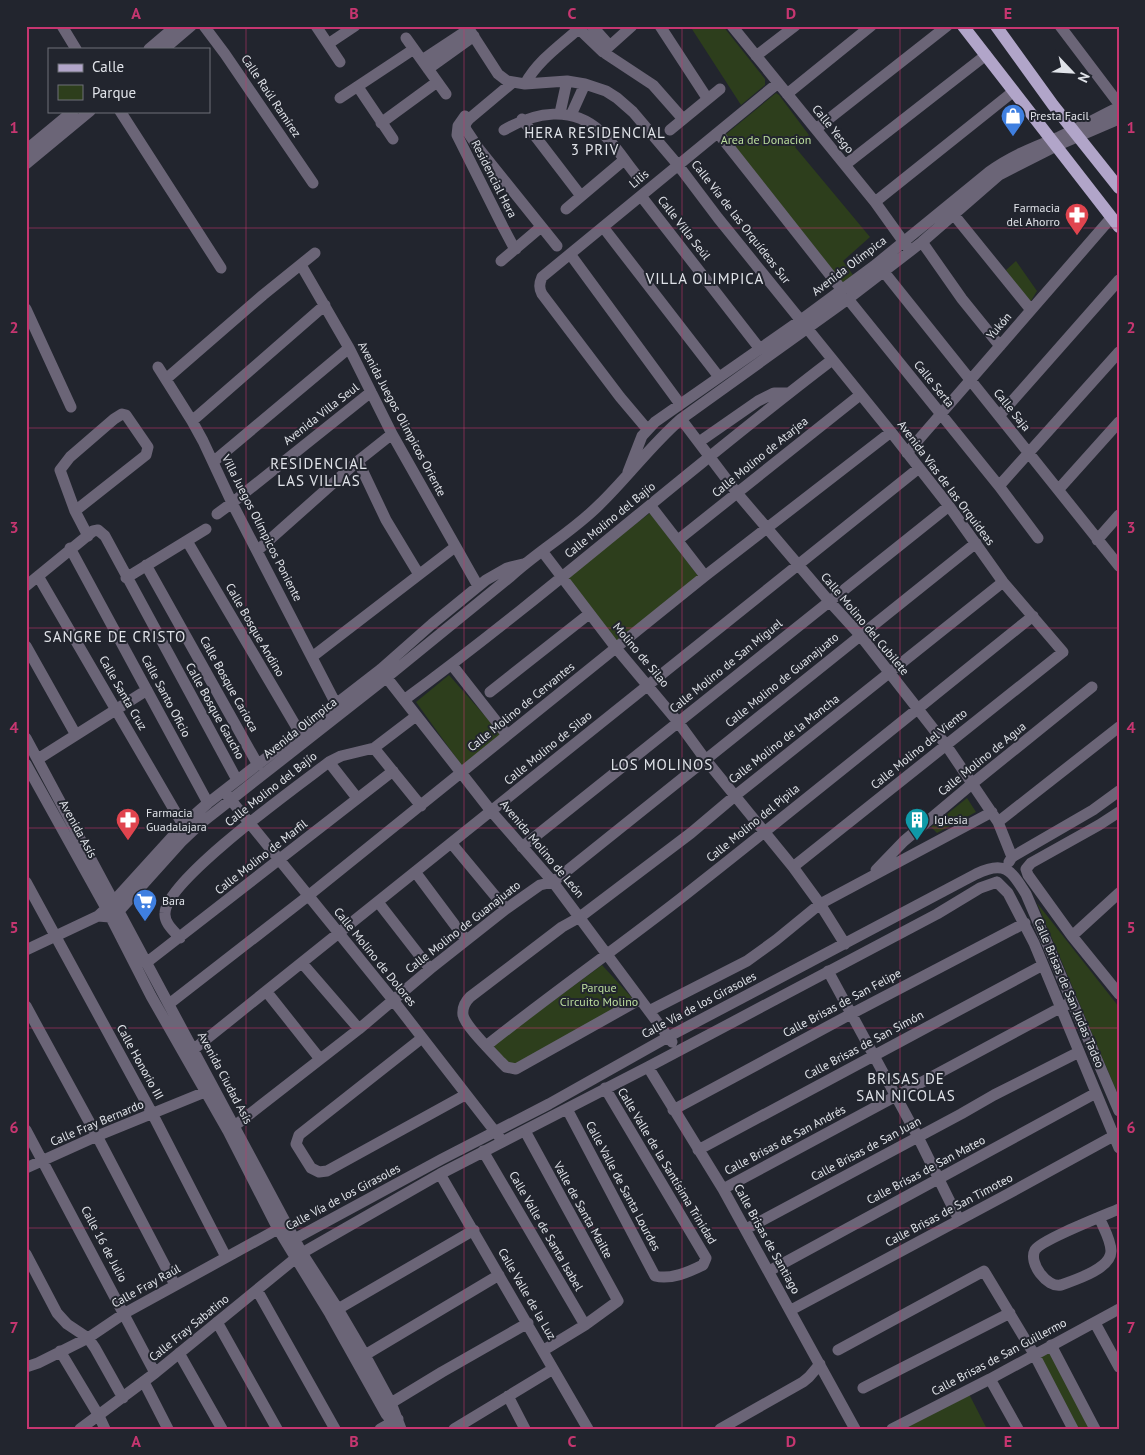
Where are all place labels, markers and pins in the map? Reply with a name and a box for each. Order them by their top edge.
shop icon: Presta Facil [1000,103,1026,137]
place label: Presta Facil [1030,108,1090,123]
place label: Farmacia del Ahorro [1007,200,1060,229]
pharmacy icon: Farmacia del Ahorro [1064,202,1090,236]
place label: Farmacia Guadalajara [146,805,207,834]
pharmacy icon: Farmacia Guadalajara [115,807,141,841]
building icon: Iglesia [904,807,930,841]
place label: Iglesia [934,812,968,827]
supermarket icon: Bara [132,888,158,922]
place label: Bara [162,893,185,908]

